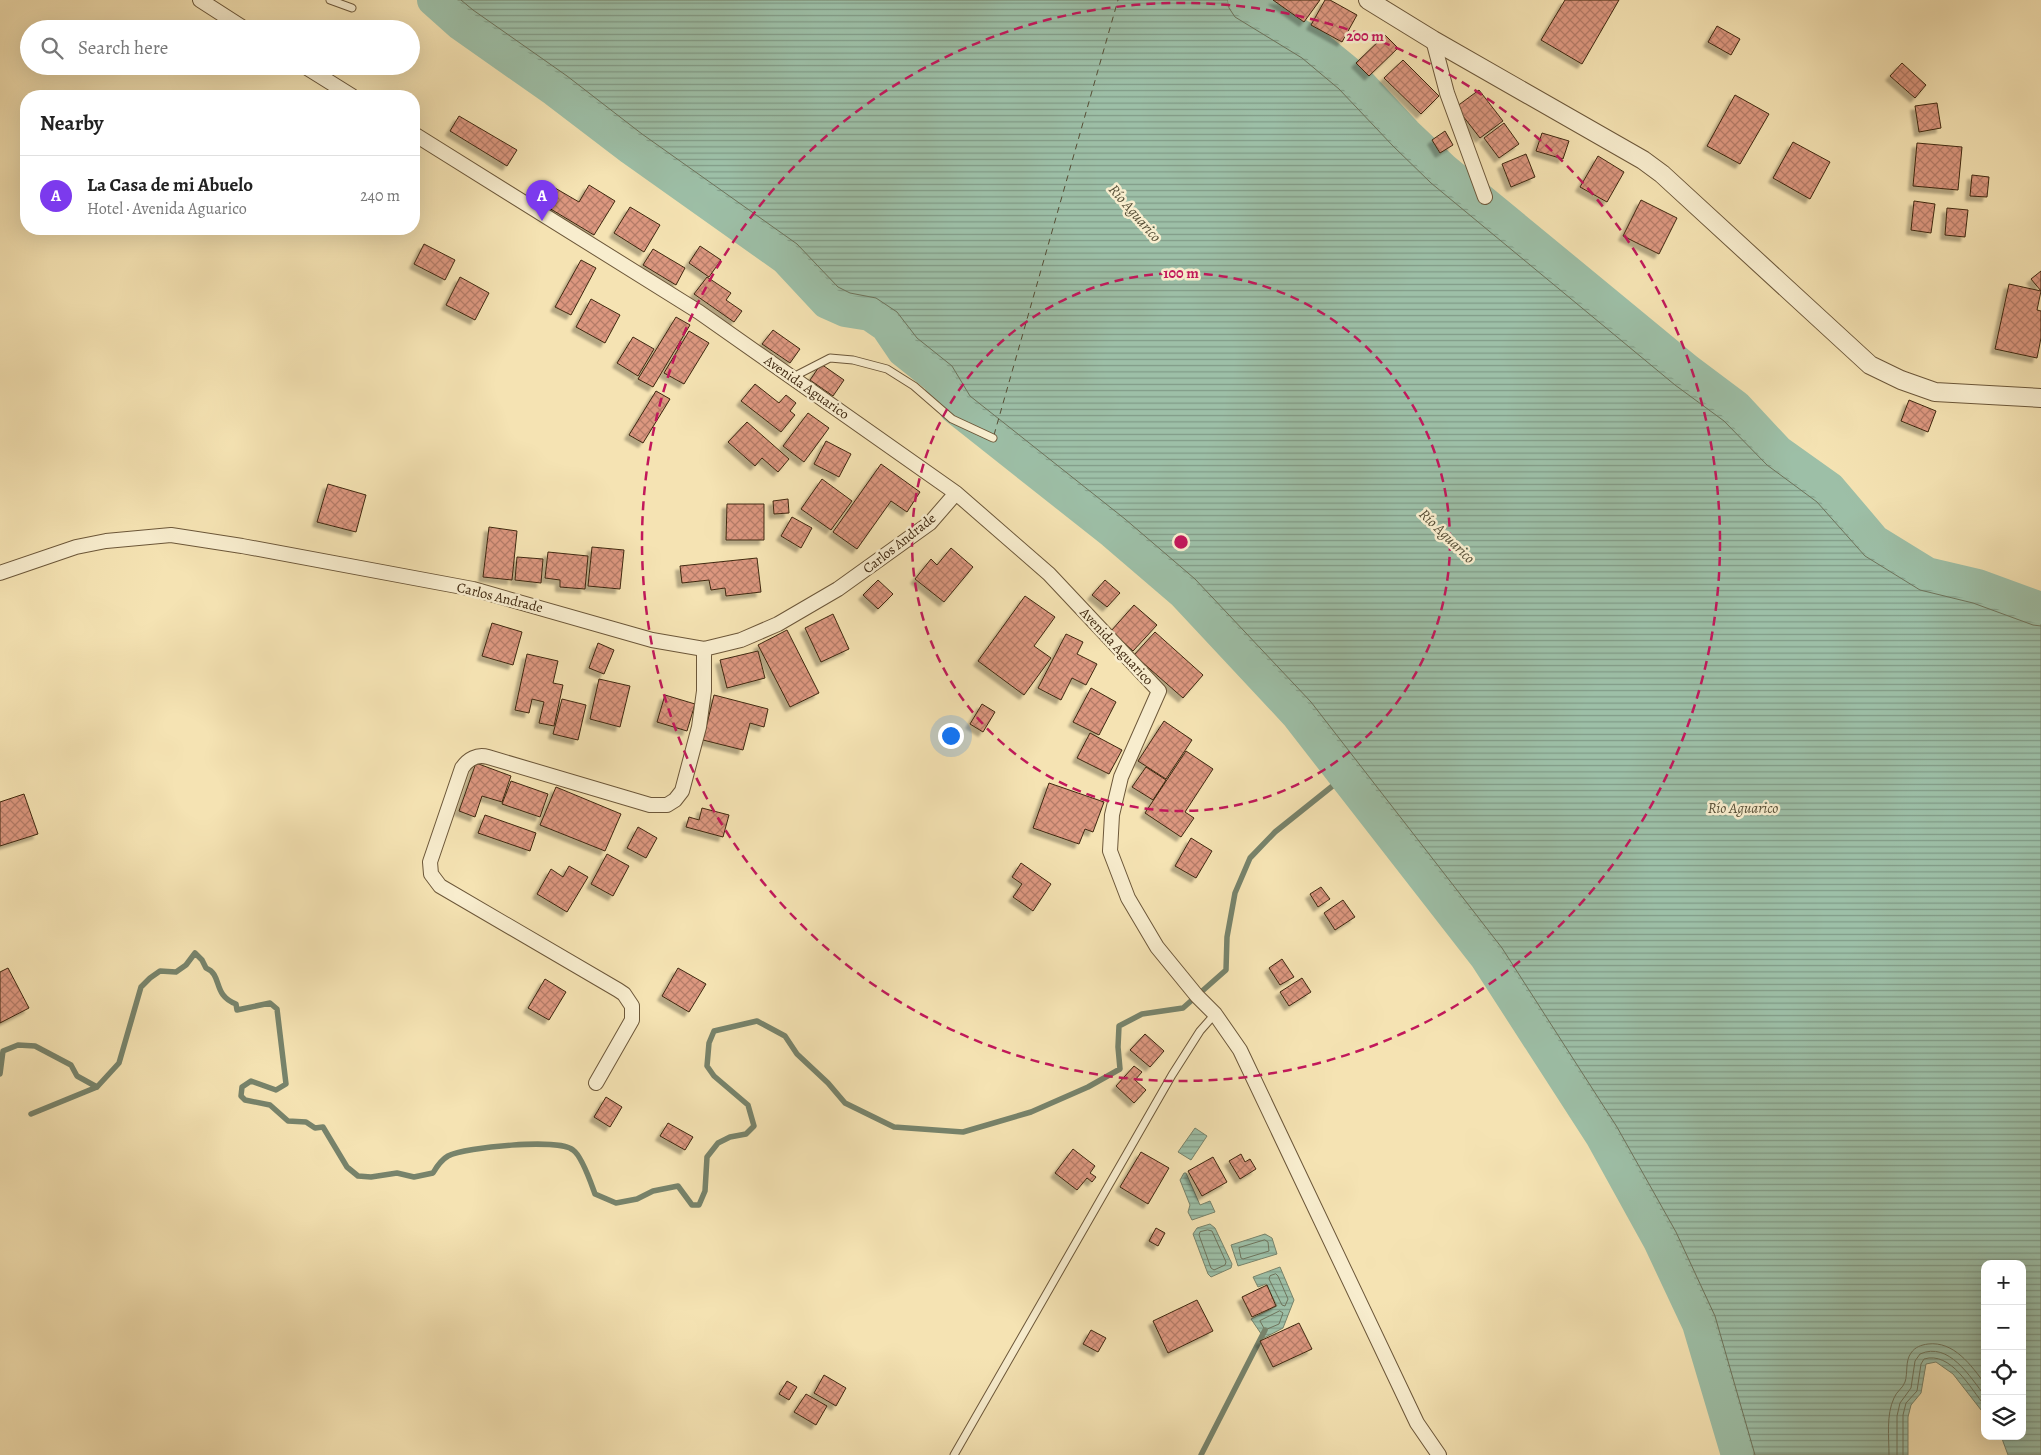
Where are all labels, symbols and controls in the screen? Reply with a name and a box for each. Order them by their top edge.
search box [20,20,420,75]
text: 200 m [1346,26,1384,46]
icon: search [38,34,66,62]
text: Search here [78,35,168,61]
text: Nearby [40,109,103,137]
text: La Casa de mi Abuelo [87,172,253,198]
pin: A [526,180,558,221]
water label: Río Aguarico [1104,180,1166,246]
text: A [51,185,61,207]
text: 240 m [360,185,400,207]
text: Hotel · Avenida Aguarico [87,198,247,220]
text: 100 m [1163,263,1199,283]
street label: Avenida Aguarico [760,350,853,424]
water label: Río Aguarico [1415,504,1479,568]
street label: Carlos Andrade [859,509,940,578]
centre of rings [1172,533,1190,551]
street label: Carlos Andrade [455,578,545,617]
street label: Avenida Aguarico [1075,603,1158,689]
your location [938,723,964,749]
water label: Río Aguarico [1708,798,1778,818]
map controls [1981,1260,2026,1440]
button: + [1981,1260,2026,1305]
button: − [1981,1305,2026,1350]
button: locate [1981,1350,2026,1395]
button: layers [1981,1395,2026,1440]

